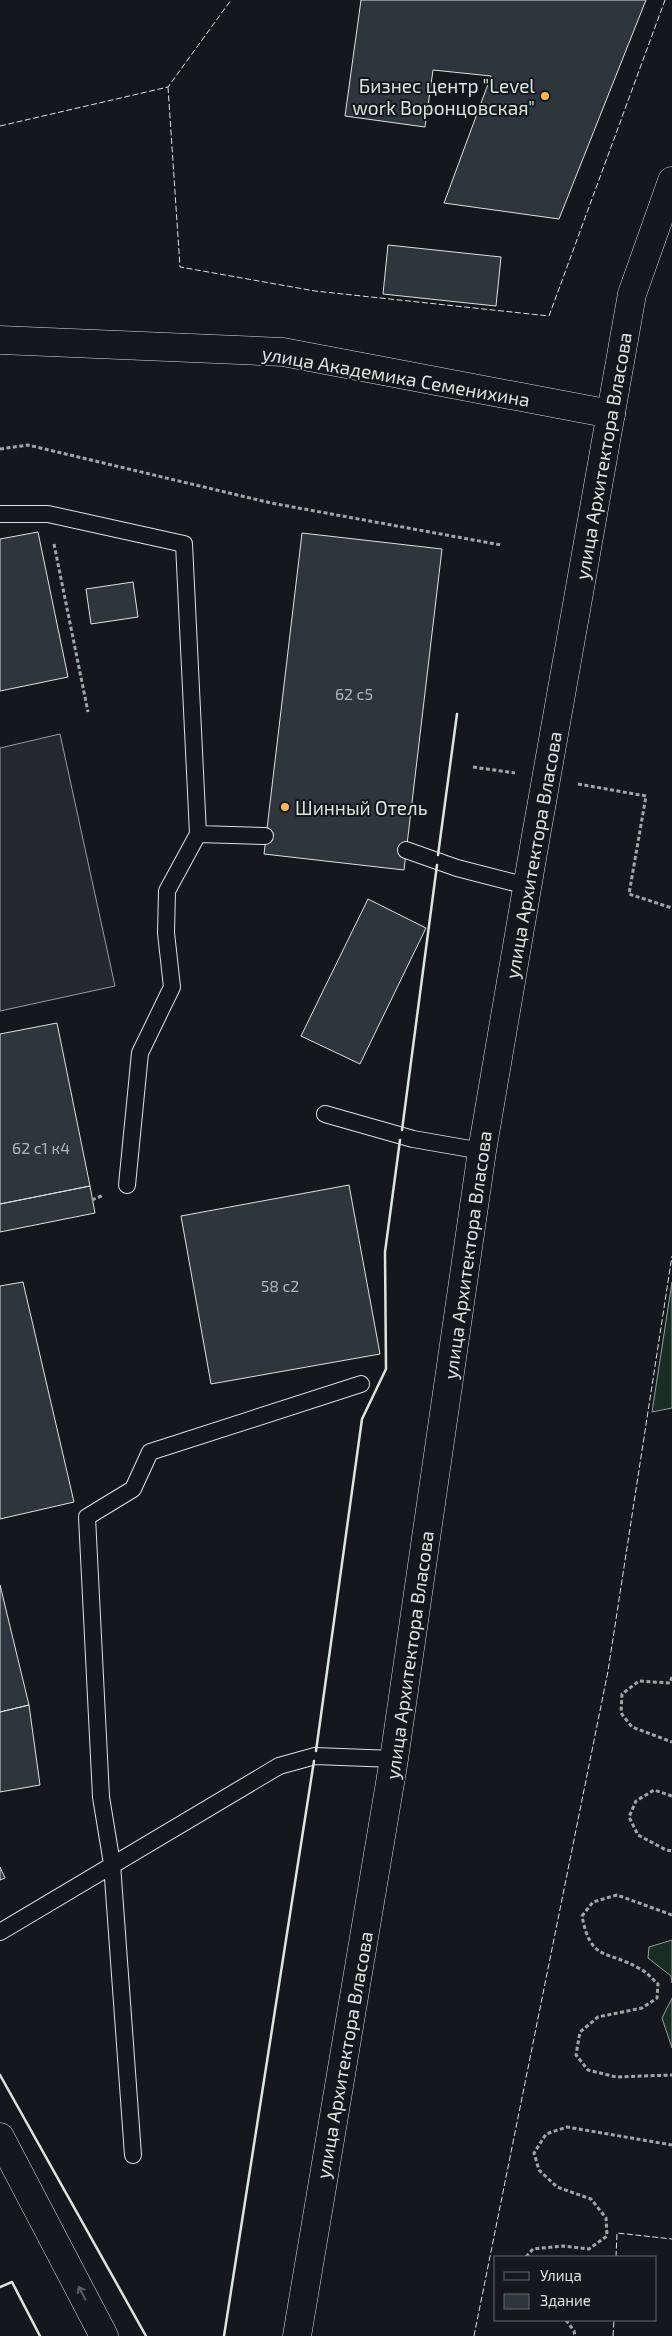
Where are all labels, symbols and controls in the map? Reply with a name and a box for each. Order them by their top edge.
place label: Бизнес центр "Level work Воронцовская" [352,74,535,119]
marker: Бизнес центр "Level work Воронцовская" [539,90,551,102]
street label: улица Архитектора Власова [570,330,637,582]
street label: улица Академика Семенихина [260,341,532,412]
house number: 62 с5 [335,684,373,703]
street label: улица Архитектора Власова [500,729,567,981]
place label: Шинный Отель [295,796,428,819]
marker: Шинный Отель [279,801,291,813]
street label: улица Архитектора Власова [438,1129,497,1381]
house number: 62 с1 к4 [12,1138,70,1157]
house number: 58 с2 [261,1276,299,1295]
street label: улица Архитектора Власова [380,1529,439,1781]
street label: улица Архитектора Власова [311,1929,378,2181]
legend [494,2256,657,2321]
text: Улица [540,2266,582,2284]
one-way arrow [77,2286,86,2301]
text: Здание [540,2291,591,2309]

